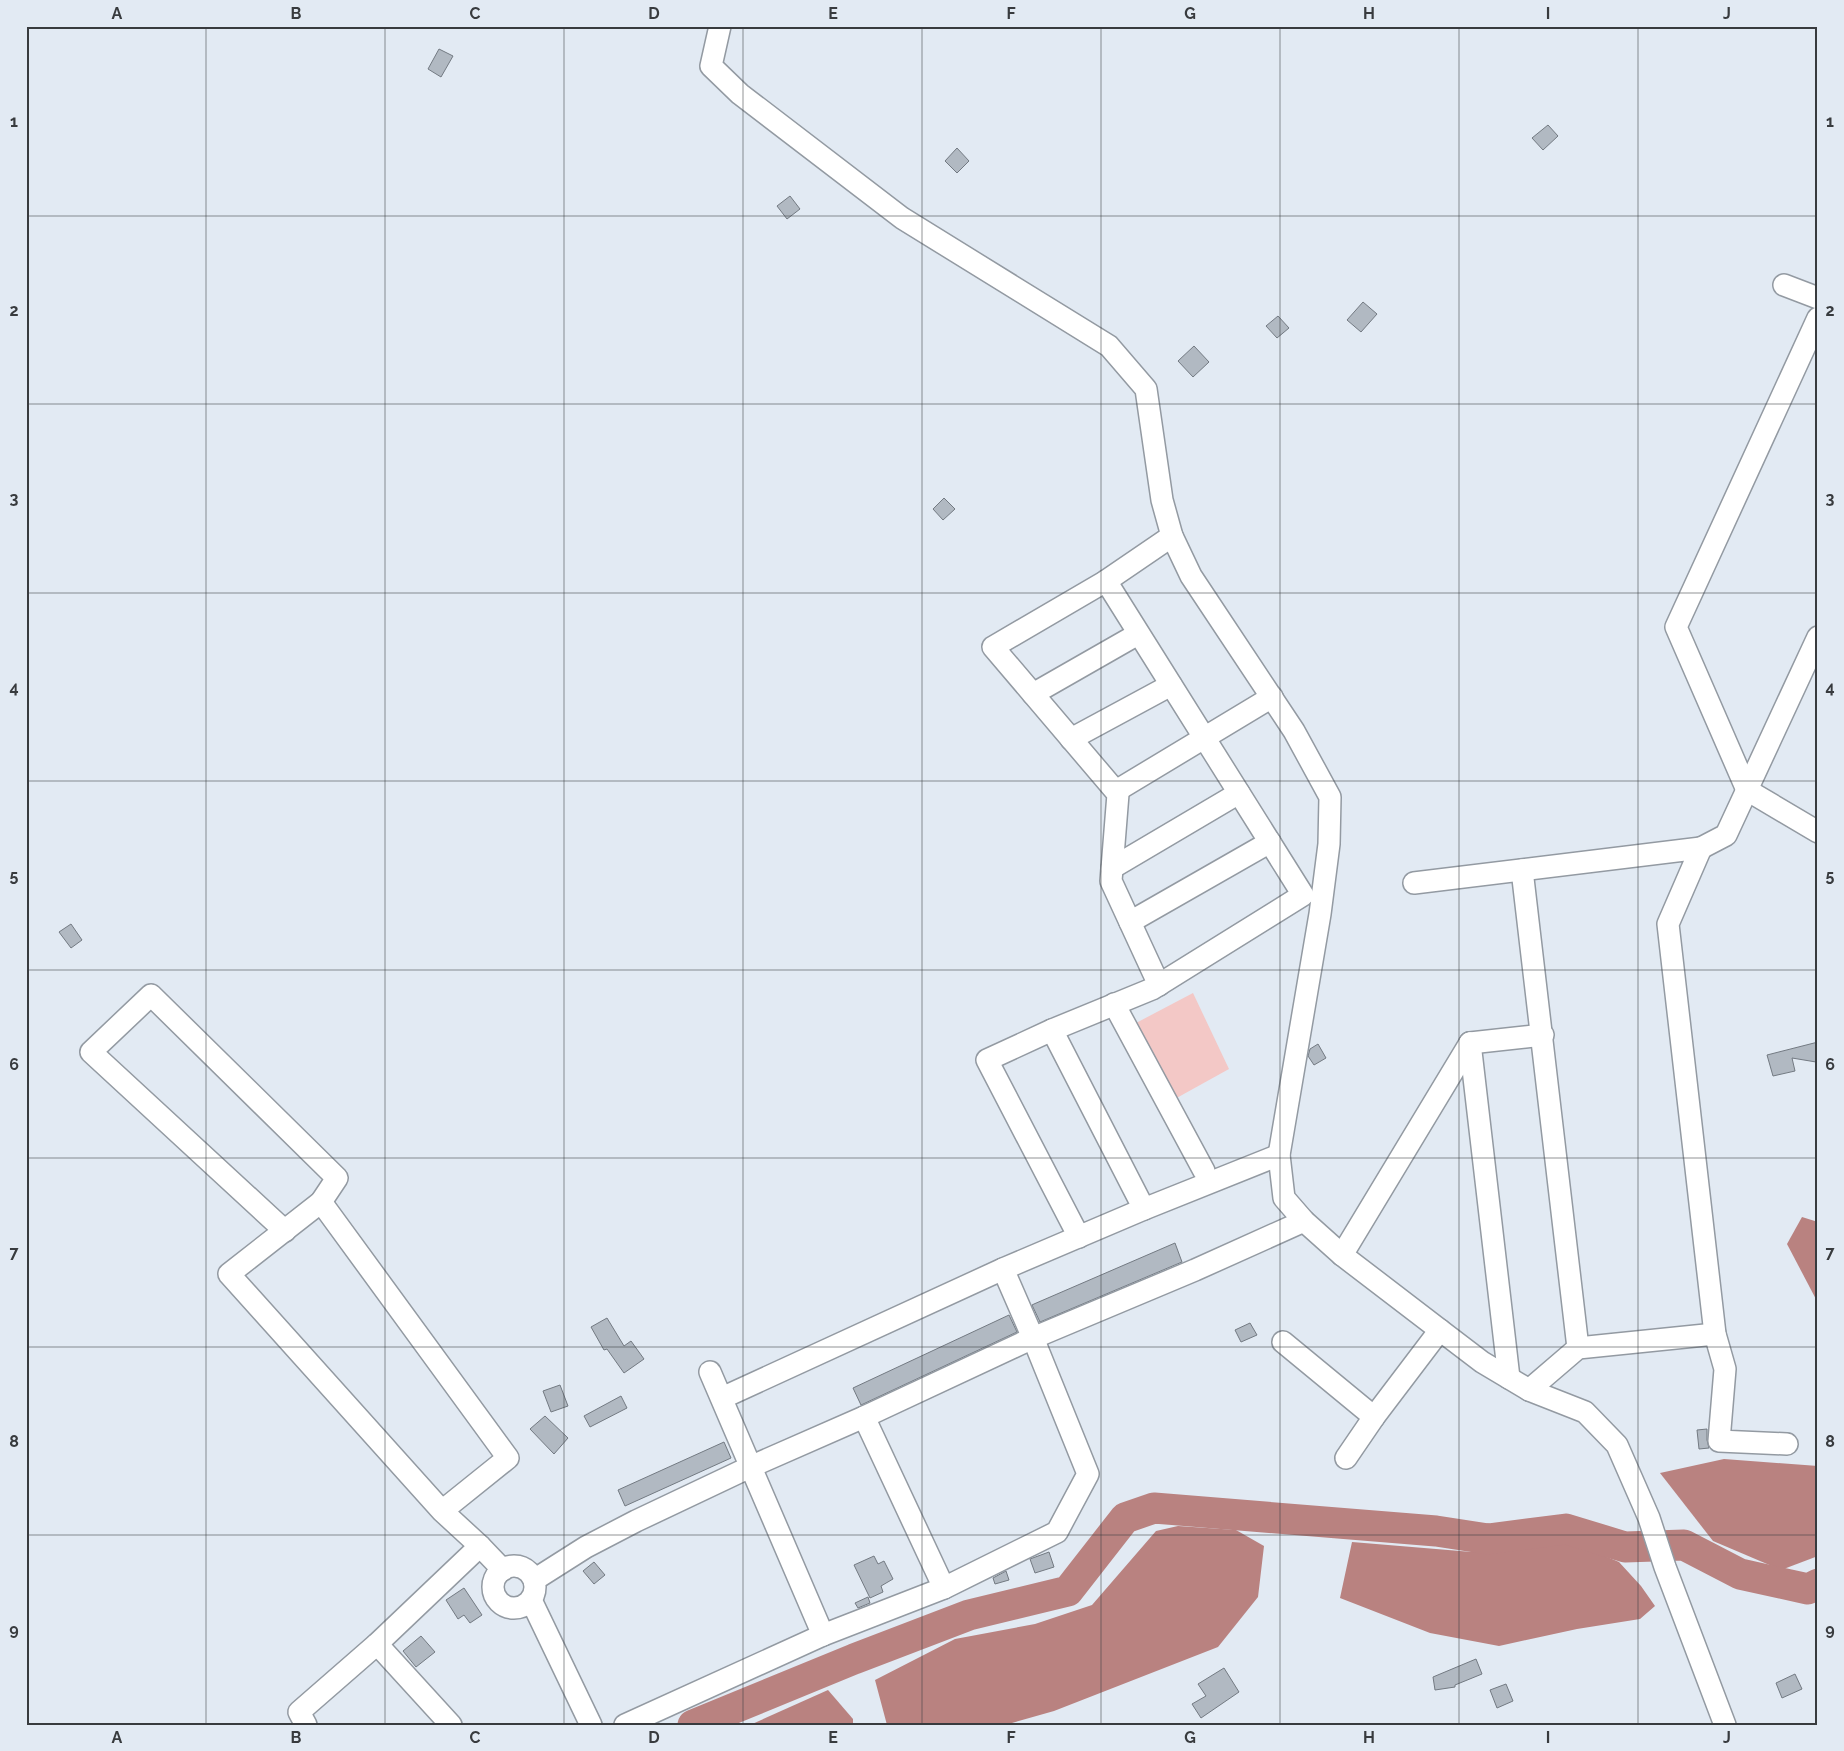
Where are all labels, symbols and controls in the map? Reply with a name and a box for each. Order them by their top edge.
text: A [112,4,123,23]
text: B [291,4,302,23]
text: C [470,4,481,23]
text: D [648,4,660,23]
text: E [828,4,838,23]
text: F [1006,4,1016,23]
text: G [1184,4,1196,23]
text: H [1363,4,1375,23]
text: I [1546,4,1550,23]
text: J [1723,4,1731,23]
text: 1 [10,112,18,131]
text: 1 [1826,112,1834,131]
text: 2 [9,301,19,320]
text: 2 [1825,301,1835,320]
text: 3 [10,489,19,508]
text: 3 [1826,489,1835,508]
text: 4 [9,678,19,697]
text: 4 [1825,678,1835,697]
text: 5 [10,866,19,885]
text: 5 [1826,866,1835,885]
text: 6 [9,1055,19,1074]
text: 6 [1825,1055,1835,1074]
text: 7 [10,1243,19,1262]
text: 7 [1826,1243,1835,1262]
text: 8 [9,1432,19,1451]
text: 8 [1825,1432,1835,1451]
text: 9 [9,1620,19,1639]
text: 9 [1825,1620,1835,1639]
text: A [112,1728,123,1747]
text: B [291,1728,302,1747]
text: C [470,1728,481,1747]
text: D [648,1728,660,1747]
text: E [828,1728,838,1747]
text: F [1006,1728,1016,1747]
text: G [1184,1728,1196,1747]
text: H [1363,1728,1375,1747]
text: I [1546,1728,1550,1747]
text: J [1723,1728,1731,1747]

